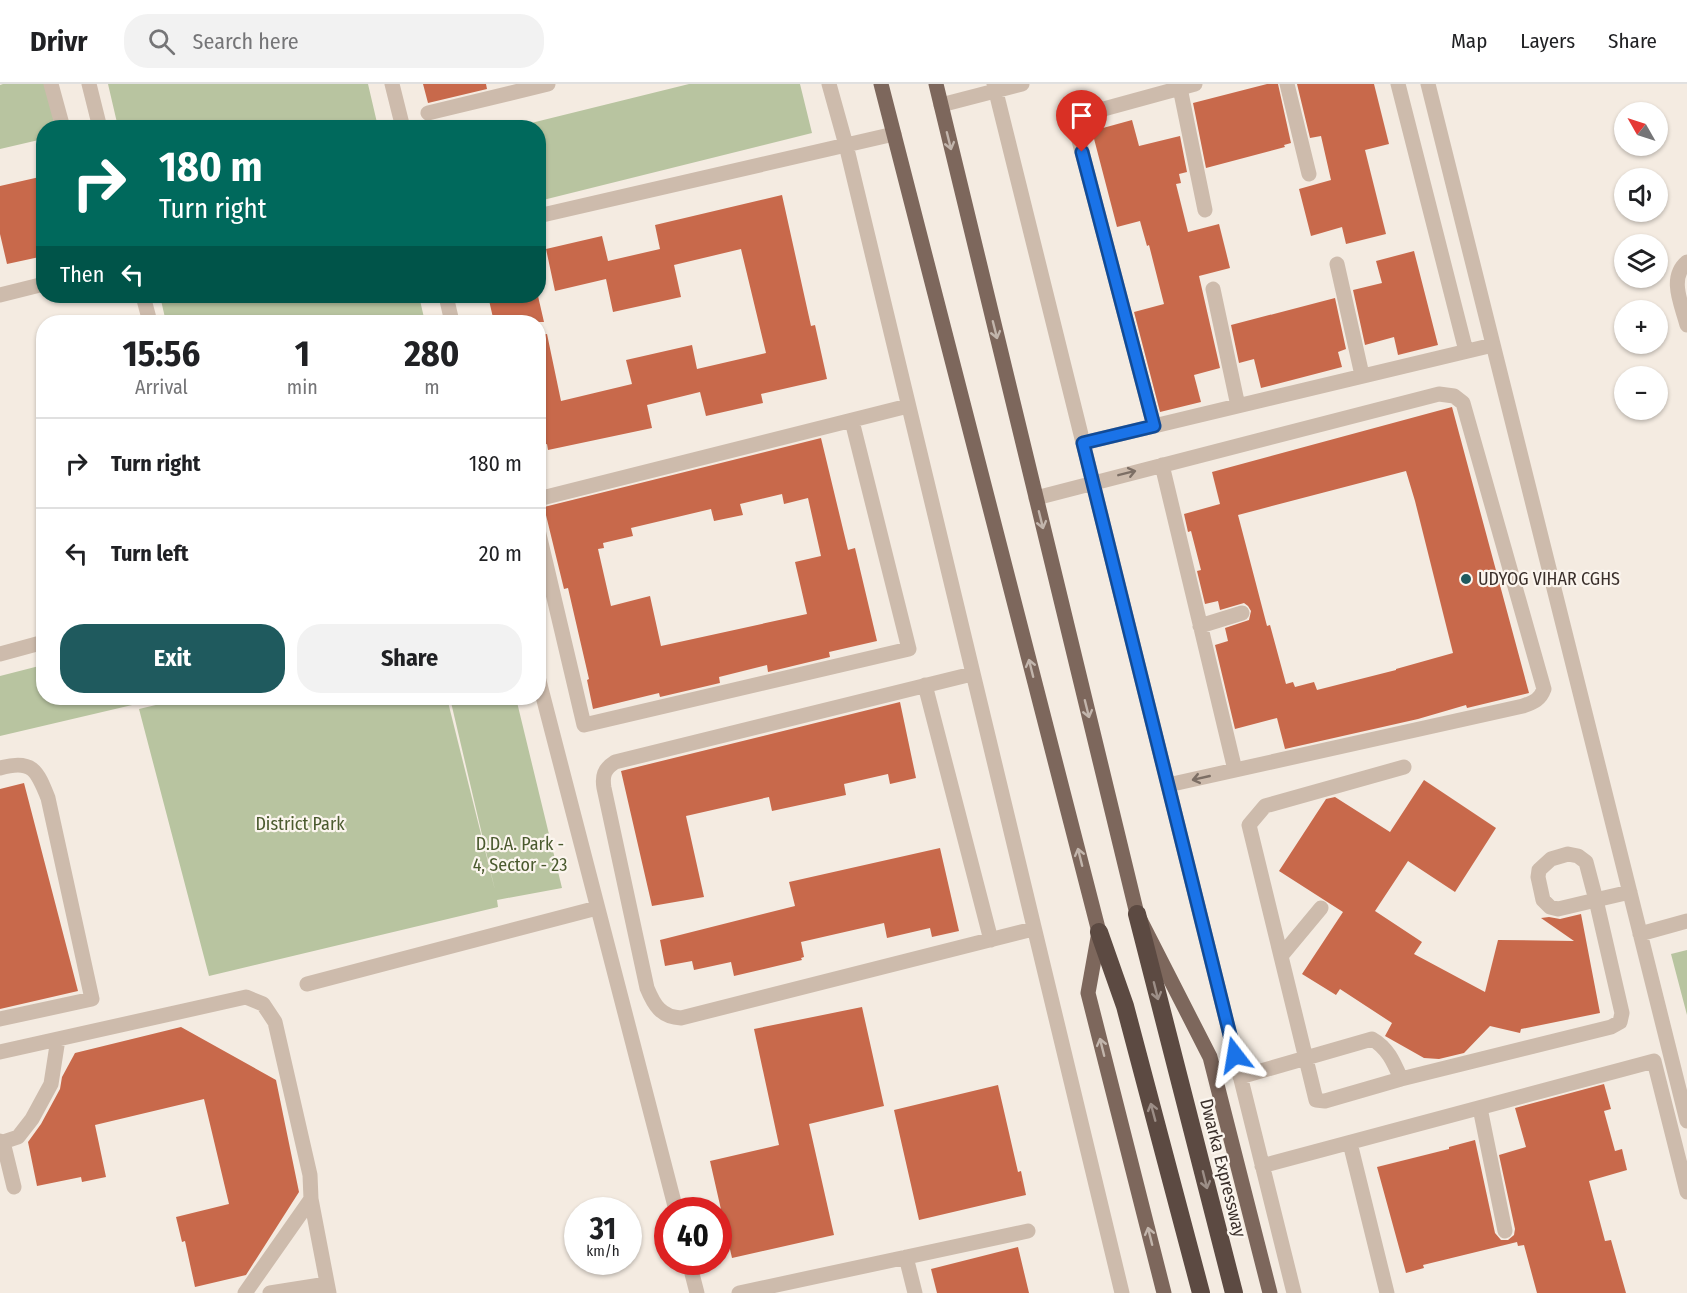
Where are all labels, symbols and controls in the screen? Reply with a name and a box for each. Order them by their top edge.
search box [124,14,544,68]
text: Drivr [30,25,88,58]
icon: search [145,25,178,58]
text: Search here [193,28,299,55]
text: Map [1451,28,1487,54]
text: Layers [1520,28,1575,54]
text: Share [1608,28,1657,54]
pin [1056,90,1107,152]
icon: arrive [1065,99,1098,132]
north arrow [1614,102,1668,156]
map controls [1614,102,1668,420]
one-way arrow [944,131,956,150]
text: 180 m [159,142,263,192]
icon: right [60,144,138,222]
button: sound [1614,168,1668,222]
text: Turn right [159,193,267,225]
button: layers [1614,234,1668,288]
icon: left [116,258,149,291]
text: Then [60,261,104,288]
button: + [1614,300,1668,354]
one-way arrow [990,321,1002,340]
text: 15:56 [122,332,200,376]
text: 1 [295,332,310,376]
text: 280 [404,332,460,376]
button: − [1614,366,1668,420]
text: Arrival [135,375,188,399]
text: min [287,375,318,399]
text: m [424,375,440,399]
icon: right [60,447,93,480]
text: Turn right [111,450,200,477]
text: 180 m [469,450,522,477]
one-way arrow [1117,467,1136,479]
one-way arrow [1036,510,1048,529]
icon: left [60,537,93,570]
text: Turn left [111,540,189,567]
text: 20 m [479,540,522,567]
place label: UDYOG VIHAR CGHS [1478,568,1620,590]
marker: UDYOG VIHAR CGHS [1459,572,1473,586]
button: Exit [60,624,285,693]
button: Share [297,624,522,693]
one-way arrow [1025,659,1037,678]
one-way arrow [1082,700,1094,719]
one-way arrow [1192,772,1211,784]
park label: District Park [255,813,345,835]
park label: D.D.A. Park - 4, Sector - 23 [473,833,567,876]
one-way arrow [1074,848,1086,867]
one-way arrow [1151,981,1163,1000]
position arrow [1203,1023,1267,1087]
one-way arrow [1096,1038,1108,1057]
street label: Dwarka Expressway [1195,1096,1251,1240]
one-way arrow [1146,1103,1158,1122]
one-way arrow [1199,1170,1211,1189]
speed limit sign: 40 [654,1197,732,1275]
text: 31 [590,1211,616,1247]
one-way arrow [1143,1227,1155,1246]
text: km/h [586,1242,620,1260]

